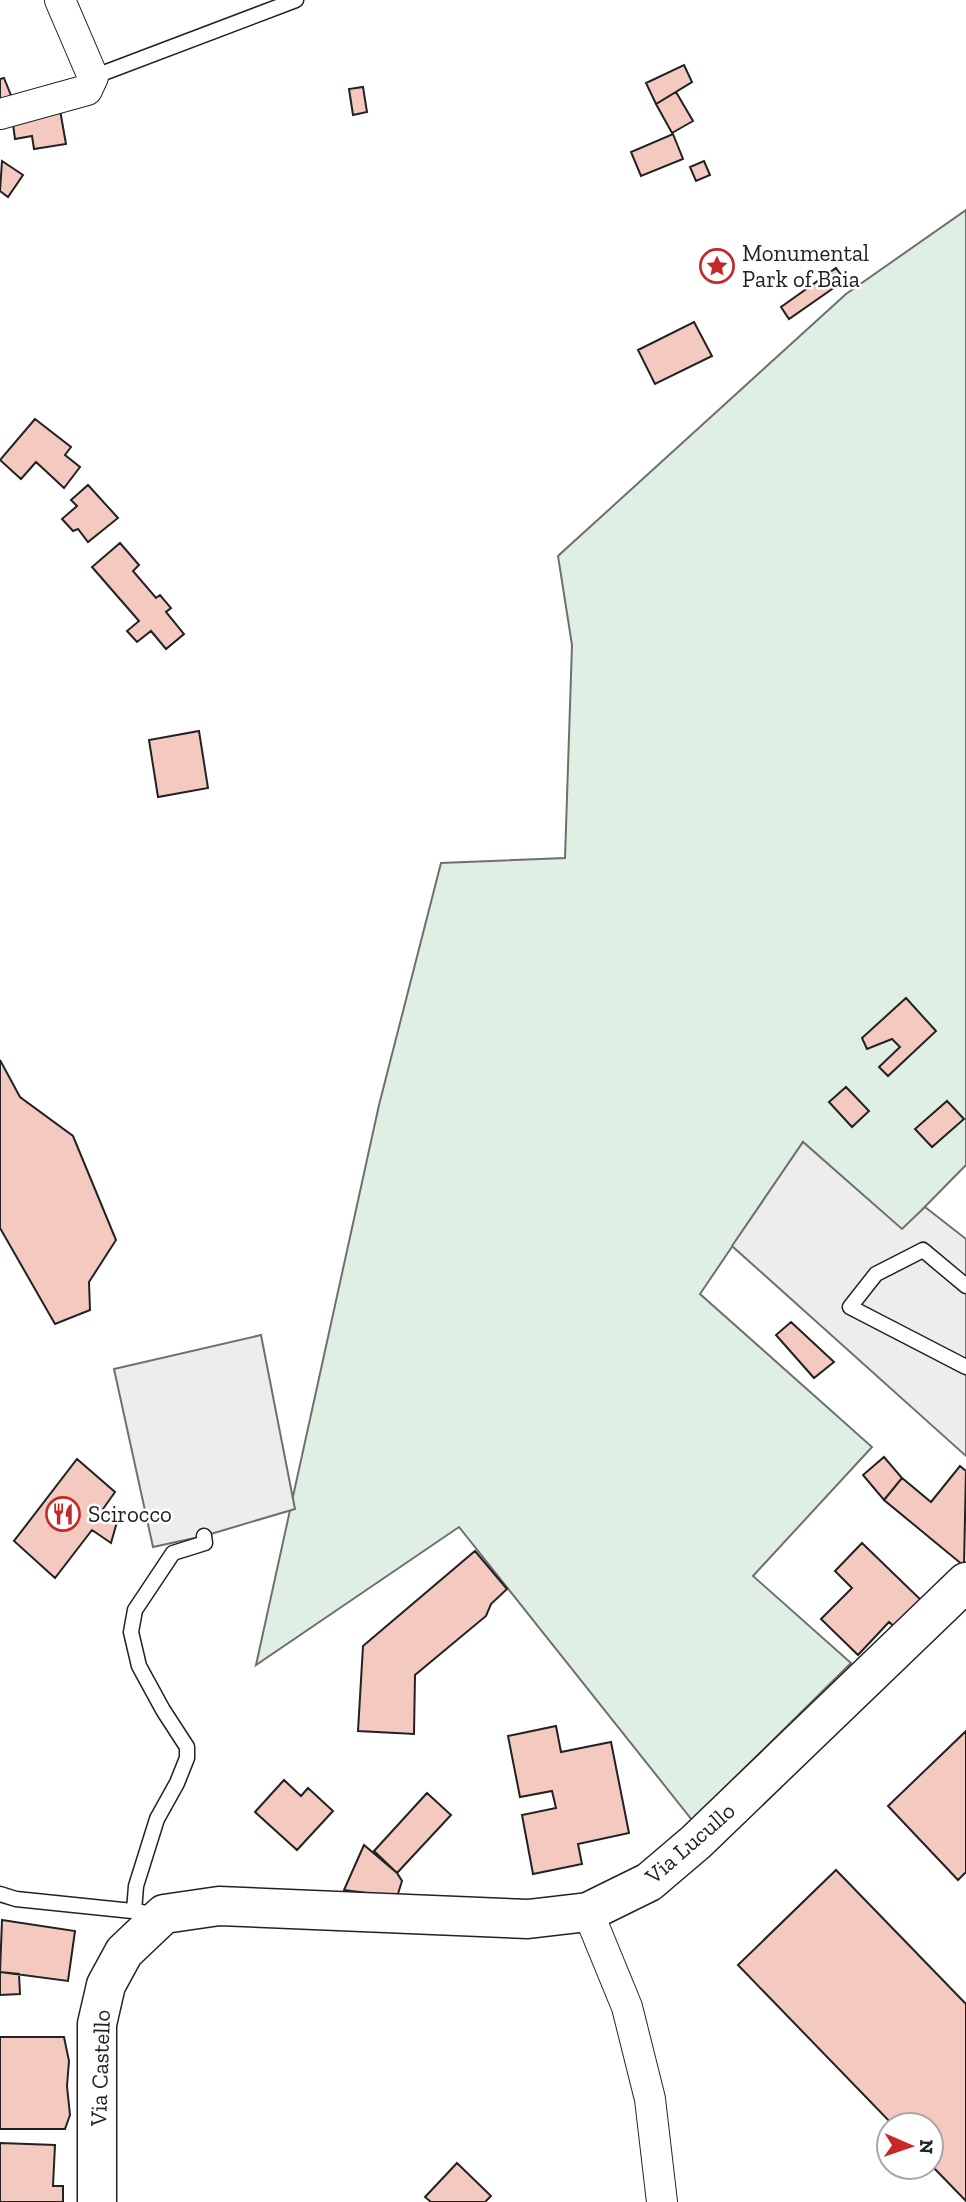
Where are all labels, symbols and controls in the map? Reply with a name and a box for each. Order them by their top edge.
place label: Monumental Park of Baia [742,239,869,293]
place icon: Monumental Park of Baia [698,247,736,285]
restaurant icon: Scirocco [44,1495,82,1533]
place label: Scirocco [88,1500,172,1528]
street label: Via Lucullo [639,1796,741,1890]
street label: Via Castello [84,2009,116,2128]
north arrow [875,2111,945,2181]
text: N [915,2139,938,2154]

